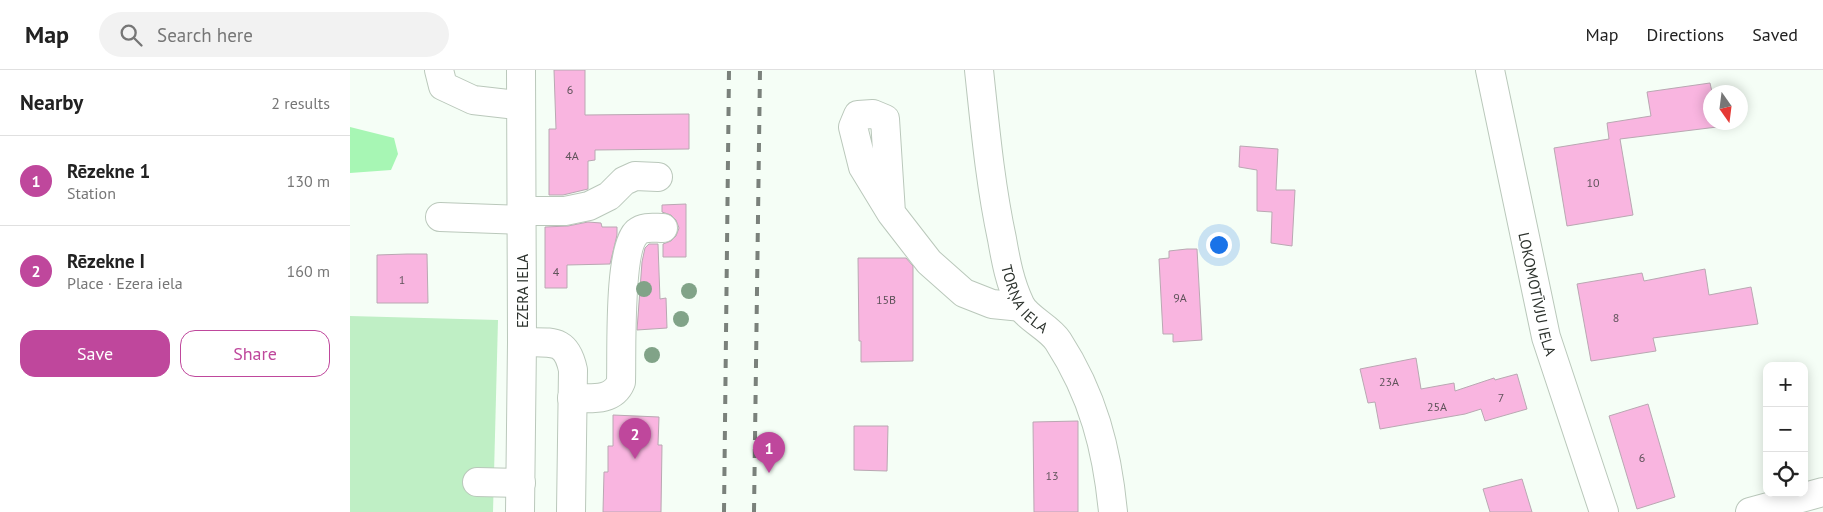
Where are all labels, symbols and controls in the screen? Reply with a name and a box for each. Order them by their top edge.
search box [99,12,449,57]
text: Map [25,19,69,50]
icon: search [117,21,145,49]
text: Search here [157,23,253,47]
text: Map [1586,23,1618,46]
text: Directions [1646,23,1724,46]
text: Saved [1752,23,1798,46]
house number: 6 [567,82,573,97]
north arrow [1703,85,1748,130]
text: Nearby [20,89,83,116]
text: 2 results [271,93,330,113]
house number: 4A [565,148,579,163]
text: Rēzekne 1 [67,159,150,183]
text: 1 [31,171,41,191]
text: 130 m [287,171,330,191]
house number: 10 [1586,175,1600,190]
text: Station [67,183,116,203]
street label: LOKOMOTĪVJU IELA [1515,231,1561,358]
your location [1206,232,1232,258]
text: Rēzekne I [67,249,145,273]
street label: EZERA IELA [513,254,532,328]
text: 2 [31,261,41,281]
text: 160 m [287,261,330,281]
street label: TORŅA IELA [998,263,1052,337]
house number: 4 [553,264,560,279]
house number: 1 [399,272,405,287]
text: Place · Ezera iela [67,273,183,293]
house number: 9A [1173,290,1187,305]
house number: 15B [876,292,896,307]
house number: 8 [1613,310,1619,325]
button: Save [20,330,170,377]
button: Share [180,330,330,377]
map controls [1763,362,1808,497]
button: + [1763,362,1808,407]
house number: 23A [1379,374,1399,389]
house number: 7 [1498,390,1504,405]
house number: 25A [1427,399,1447,414]
button: − [1763,407,1808,452]
pin: 2 [619,418,651,459]
pin: 1 [753,432,785,473]
house number: 6 [1639,450,1645,465]
button: locate [1763,452,1808,497]
house number: 13 [1045,468,1059,483]

